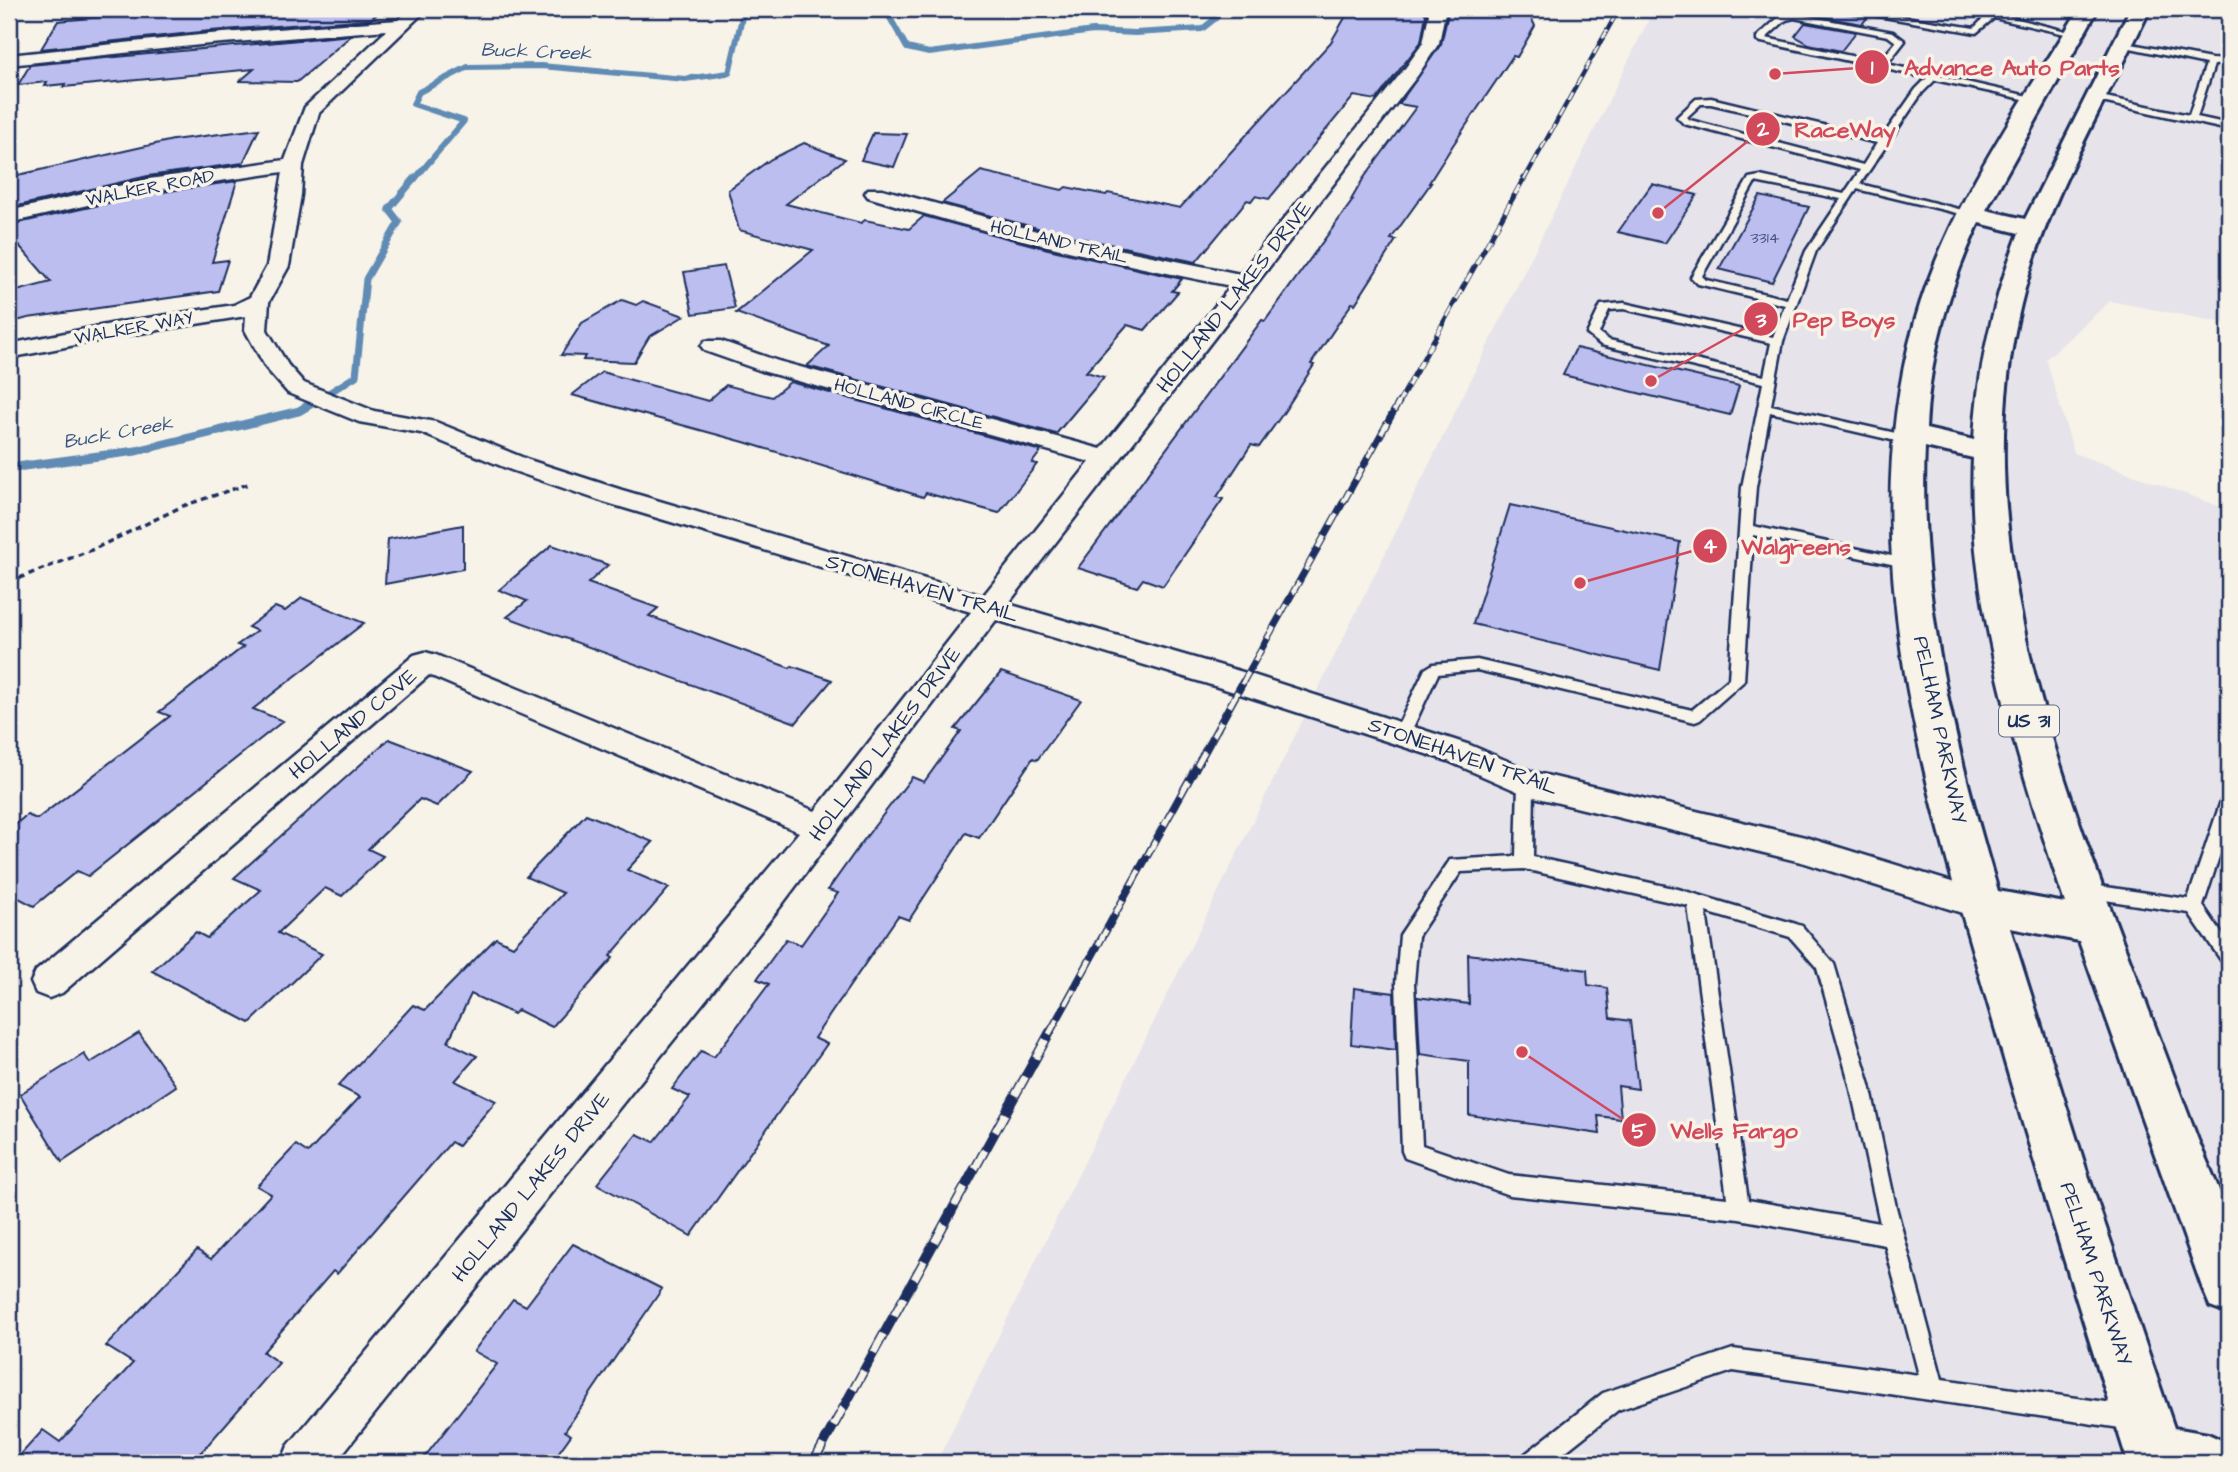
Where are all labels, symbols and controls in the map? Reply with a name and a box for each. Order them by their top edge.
water label: Buck Creek [480,37,592,67]
callout: Advance Auto Parts [1855,45,2134,89]
text: Advance Auto Parts [1904,52,2120,84]
text: 1 [1871,53,1874,82]
callout: RaceWay [1745,107,1909,151]
text: RaceWay [1794,114,1896,148]
text: 2 [1756,115,1770,144]
street label: WALKER ROAD [84,163,217,213]
street label: HOLLAND LAKES DRIVE [1150,194,1319,399]
street label: HOLLAND TRAIL [988,214,1131,270]
house number: 3314 [1750,227,1780,249]
callout: Pep Boys [1744,297,1909,341]
text: Pep Boys [1793,304,1896,338]
street label: WALKER WAY [72,305,196,351]
text: 3 [1755,306,1767,335]
street label: HOLLAND CIRCLE [832,372,987,436]
water label: Buck Creek [61,410,175,456]
callout: Walgreens [1692,524,1865,568]
text: Walgreens [1740,531,1851,564]
text: 4 [1703,532,1718,561]
street label: STONEHAVEN TRAIL [822,547,1022,629]
street label: PELHAM PARKWAY [1906,633,1974,827]
street label: HOLLAND LAKES DRIVE [802,640,968,847]
street label: HOLLAND COVE [283,661,424,786]
road number: US 31 [1999,706,2059,736]
street label: STONEHAVEN TRAIL [1364,710,1562,802]
street label: HOLLAND LAKES DRIVE [445,1085,617,1288]
callout: Wells Fargo [1622,1108,1812,1152]
text: Wells Fargo [1669,1115,1798,1148]
text: 5 [1632,1117,1648,1146]
street label: PELHAM PARKWAY [2053,1179,2139,1369]

